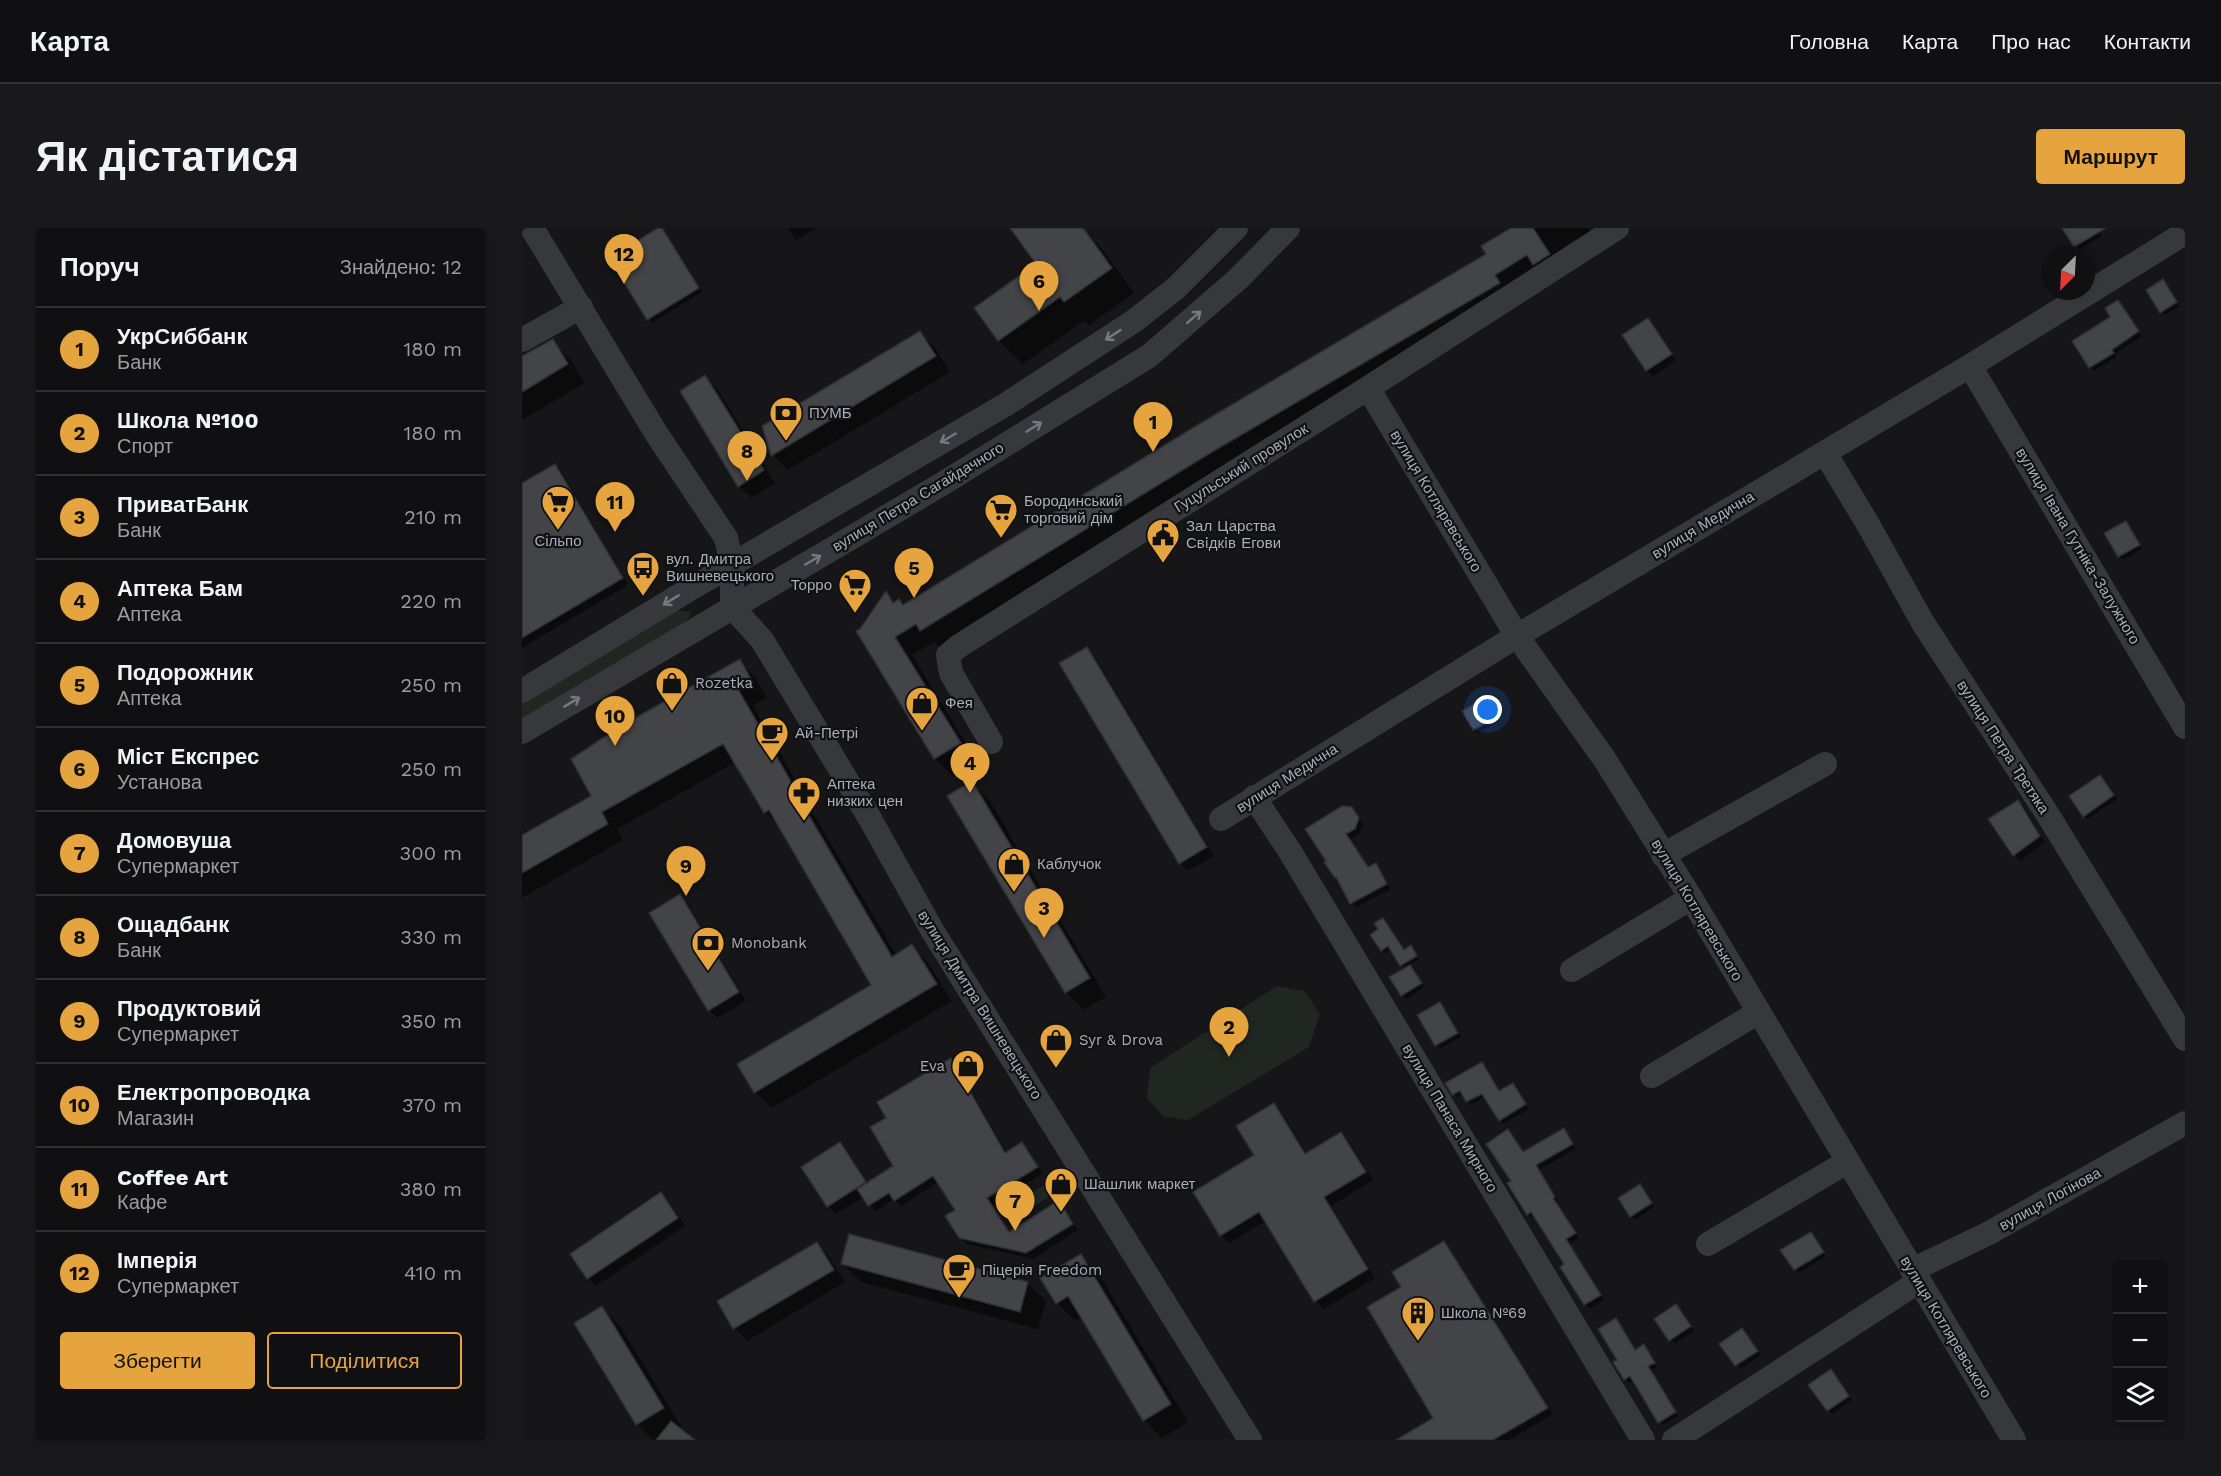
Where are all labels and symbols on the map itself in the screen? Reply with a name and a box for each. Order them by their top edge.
pin: 12 [604,235,644,284]
north arrow [2041,246,2095,300]
pin: 6 [1020,262,1058,311]
one-way arrow [1186,310,1201,324]
one-way arrow [1105,329,1122,341]
bank icon: ПУМБ [768,395,804,442]
pin: 1 [1134,402,1172,452]
place label: ПУМБ [809,404,852,422]
street label: Гуцульський провулок [1171,419,1311,516]
one-way arrow [1025,421,1042,433]
street label: вулиця Котляревського [1386,427,1486,575]
pin: 8 [728,432,766,481]
one-way arrow [940,432,957,444]
street label: вулиця Петра Сагайдачного [829,439,1007,555]
street label: вулиця Івана Гутніка-Залужного [2012,445,2144,647]
pin: 11 [596,482,634,532]
supermarket icon: Сільпо [540,484,576,531]
street label: вулиця Медична [1649,487,1758,563]
supermarket icon: Бородинський торговий дім [983,492,1019,539]
place label: Бородинський торговий дім [1024,492,1123,527]
public building icon: Зал Царства Свiдкiв Егови [1145,517,1181,564]
place label: Зал Царства Свiдкiв Егови [1186,517,1281,552]
place label: Сільпо [534,532,582,550]
pin: 5 [894,548,934,598]
bus stop icon: вул. Дмитра Вишневецького [625,550,661,597]
place label: вул. Дмитра Вишневецького [666,550,774,585]
one-way arrow [803,554,821,565]
supermarket icon: Торро [837,567,873,614]
place label: Торро [791,576,832,594]
one-way arrow [663,595,680,607]
shop icon: Rozetka [654,665,690,712]
place label: Rozetka [695,674,754,692]
street label: вулиця Петра Третяка [1953,677,2053,818]
shop icon: Фея [904,685,940,732]
place label: Фея [945,694,973,712]
one-way arrow [563,695,580,707]
your location [1473,695,1502,724]
pin: 10 [596,696,634,746]
cafe icon: Ай-Петрі [754,715,790,762]
place label: Ай-Петрі [795,724,858,742]
street label: вулиця Медична [1233,739,1342,816]
pin: 4 [950,744,990,793]
pharmacy icon: Аптека низких цен [786,775,822,822]
place label: Аптека низких цен [827,775,903,810]
street label: вулиця Котляревського [1647,836,1747,984]
pin: 9 [666,846,706,896]
shop icon: Каблучок [996,846,1032,893]
place label: Каблучок [1037,855,1101,873]
pin: 3 [1024,888,1064,938]
street label: вулиця Дмитра Вишневецького [914,907,1046,1103]
bank icon: Monobank [690,925,726,972]
place label: Monobank [731,934,807,952]
pin: 2 [1210,1008,1248,1057]
shop icon: Syr & Drova [1038,1022,1074,1069]
place label: Syr & Drova [1079,1031,1164,1049]
street label: вулиця Панаса Мирного [1399,1041,1501,1195]
shop icon: Eva [950,1048,986,1095]
place label: Eva [920,1057,946,1075]
street label: вулиця Логінова [1996,1163,2105,1234]
shop icon: Шашлик маркет [1043,1166,1079,1213]
place label: Шашлик маркет [1084,1175,1196,1193]
pin: 7 [996,1182,1034,1231]
cafe icon: Піцерія Freedom [941,1252,977,1299]
street label: вулиця Котляревського [1896,1253,1996,1401]
place label: Піцерія Freedom [982,1261,1102,1279]
building icon: Школа №69 [1400,1295,1436,1342]
place label: Школа №69 [1441,1304,1527,1322]

